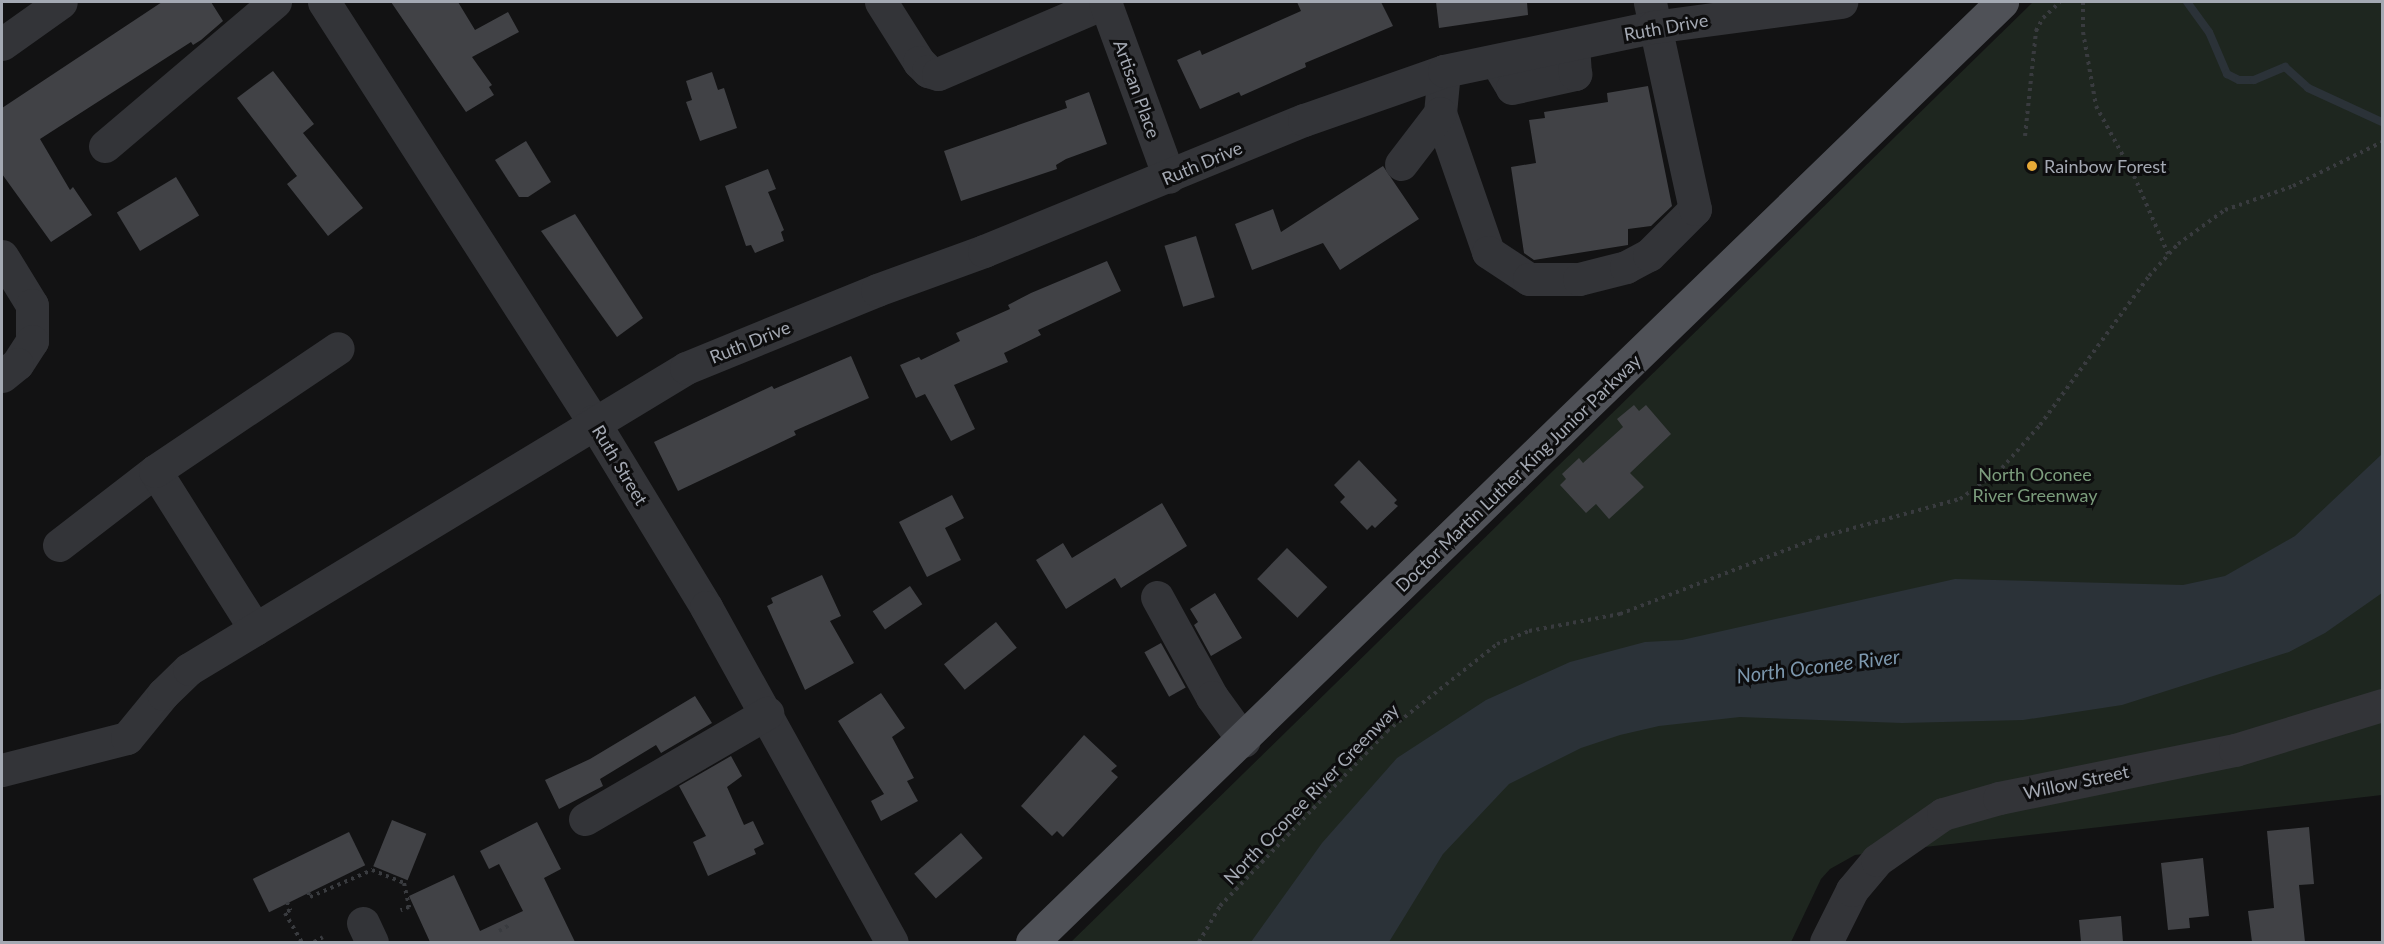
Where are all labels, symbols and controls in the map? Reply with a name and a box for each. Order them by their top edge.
street label: Ruth Drive [1622,9,1710,45]
street label: Artisan Place [1109,37,1165,141]
street label: Ruth Drive [1159,136,1245,190]
place label: Rainbow Forest [2044,155,2167,177]
marker: Rainbow Forest [2025,159,2039,173]
street label: Ruth Drive [707,316,793,368]
street label: Doctor Martin Luther King Junior Parkway [1390,349,1646,597]
street label: Ruth Street [588,421,652,509]
park label: North Oconee River Greenway [1972,464,2098,506]
water label: North Oconee River [1735,644,1901,688]
street label: North Oconee River Greenway [1219,699,1403,889]
street label: Willow Street [2021,760,2131,804]

